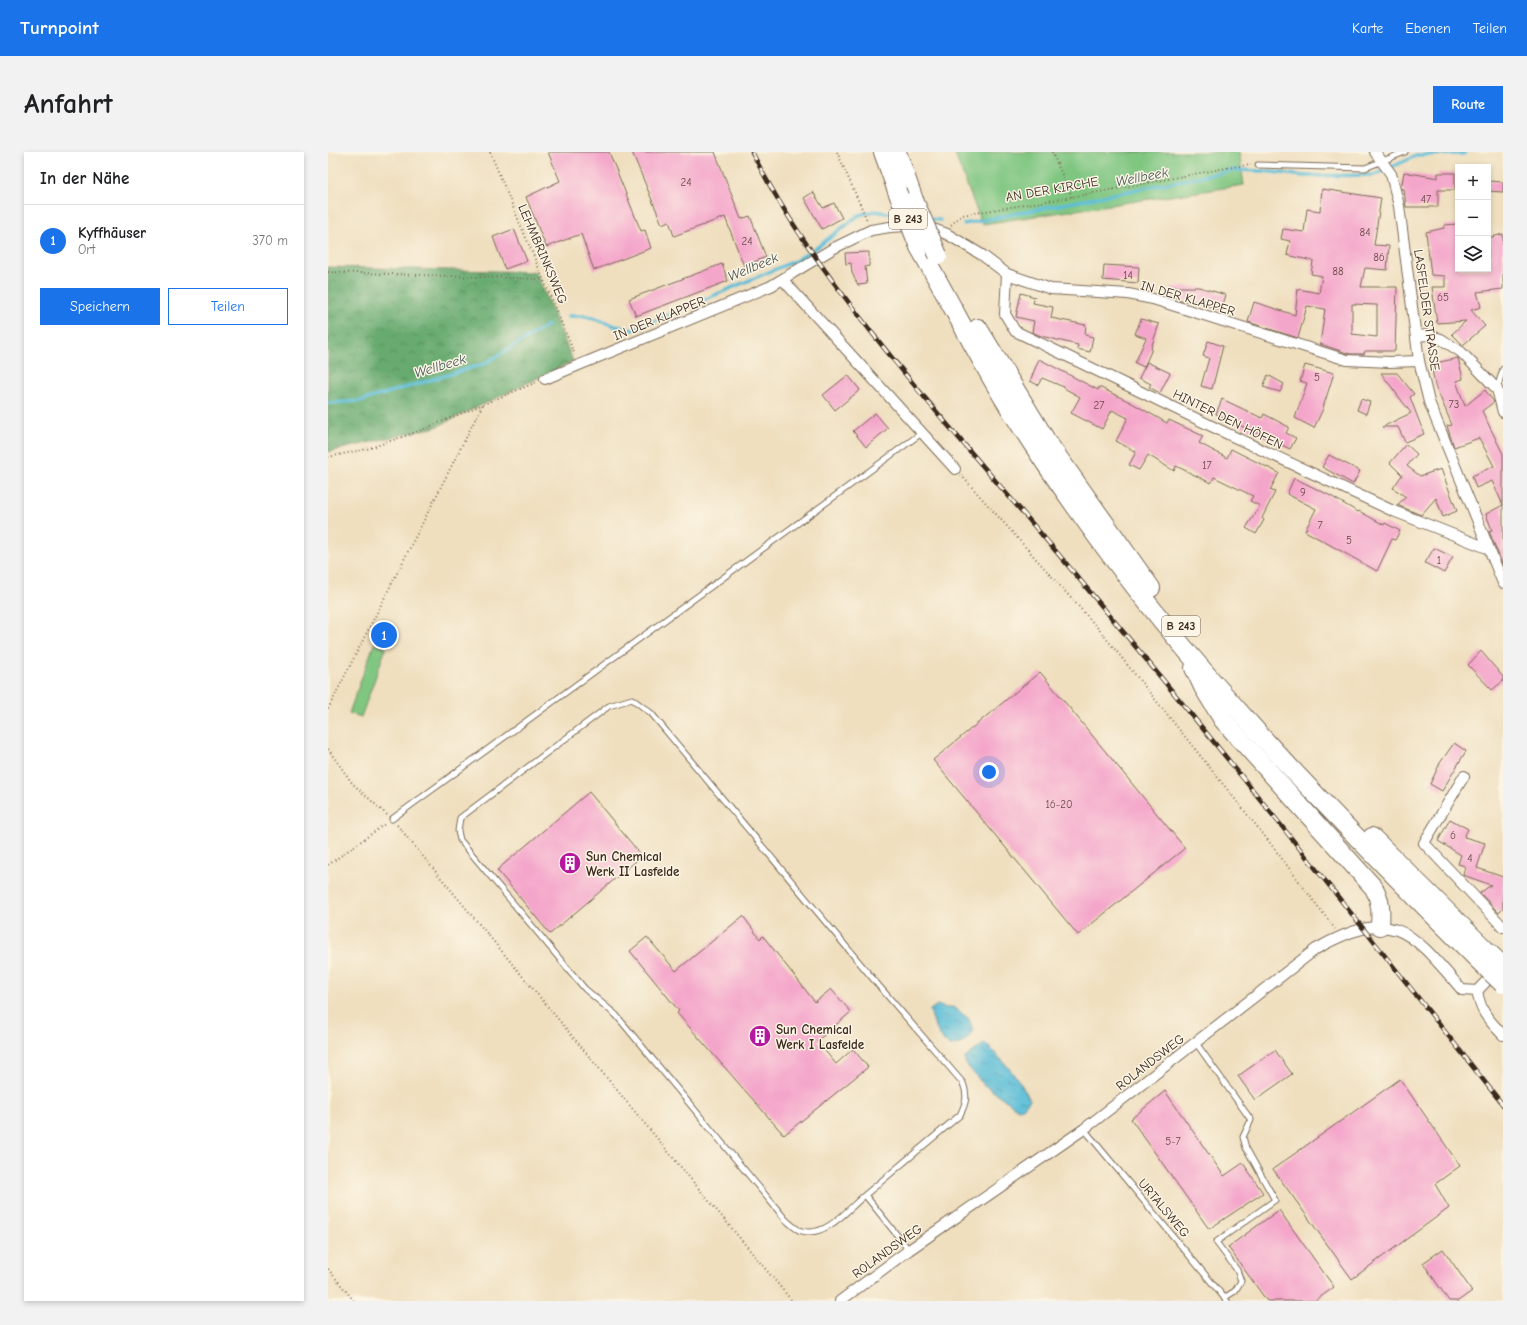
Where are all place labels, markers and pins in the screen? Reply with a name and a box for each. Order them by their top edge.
pin: 1 [371,620,397,650]
place label: Sun Chemical Werk II Lasfelde [586,849,680,879]
building icon: Sun Chemical Werk II Lasfelde [557,850,583,876]
place label: Sun Chemical Werk I Lasfelde [776,1022,865,1052]
building icon: Sun Chemical Werk I Lasfelde [747,1023,773,1049]

